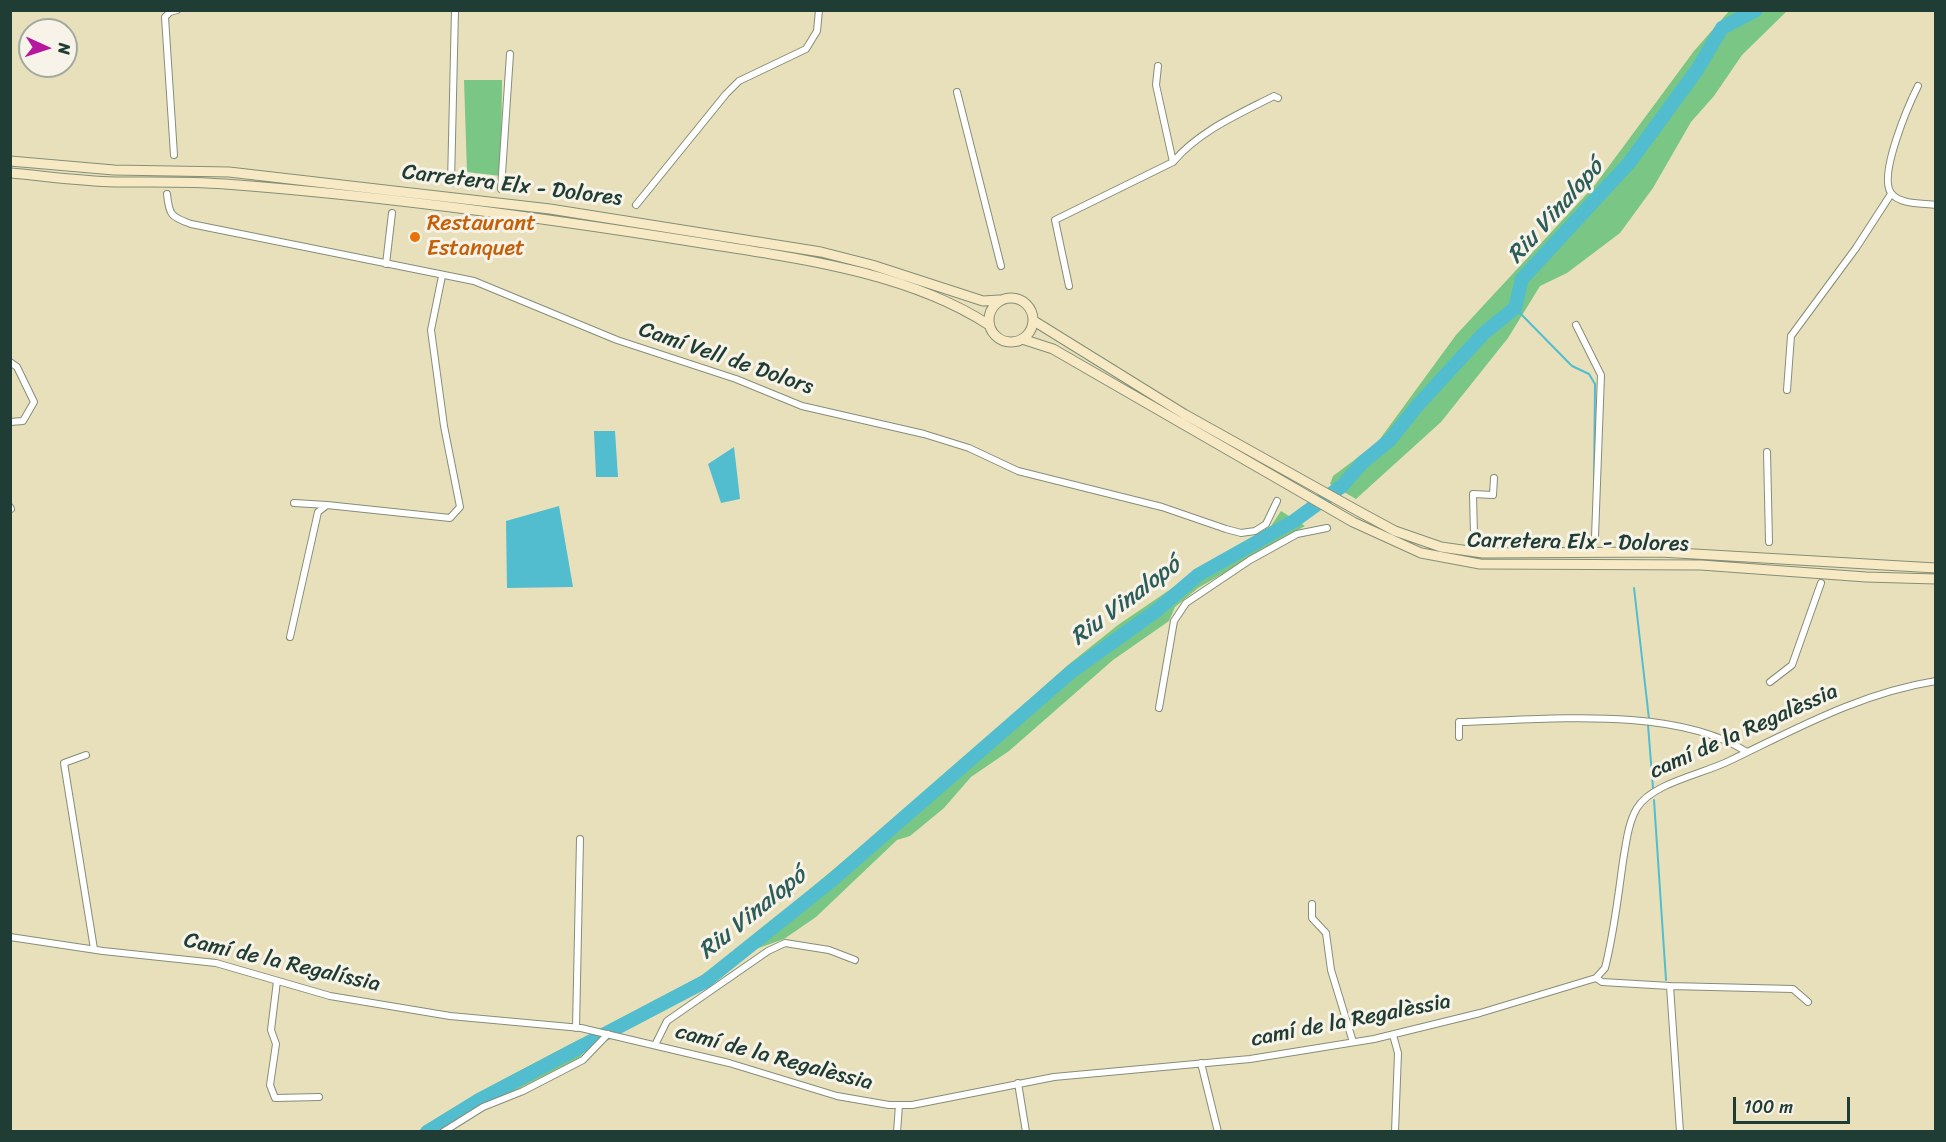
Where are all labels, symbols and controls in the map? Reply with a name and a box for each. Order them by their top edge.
north arrow [18,18,78,78]
text: N [50,43,79,55]
water label: Riu Vinalopó [1502,154,1610,270]
street label: Carretera Elx - Dolores [401,159,623,213]
place label: Restaurant Estanquet [427,211,536,262]
marker: Restaurant Estanquet [408,230,422,244]
street label: Camí Vell de Dolors [635,317,817,401]
street label: Carretera Elx - Dolores [1467,528,1689,558]
water label: Riu Vinalopó [1066,551,1186,653]
street label: camí de la Regalèssia [1646,679,1842,785]
water label: Riu Vinalopó [694,862,812,966]
street label: Camí de la Regalíssia [181,928,383,998]
street label: camí de la Regalèssia [1249,989,1453,1053]
street label: camí de la Regalèssia [673,1019,875,1097]
scale bar [1736,1085,1853,1123]
text: 100 m [1744,1091,1793,1123]

